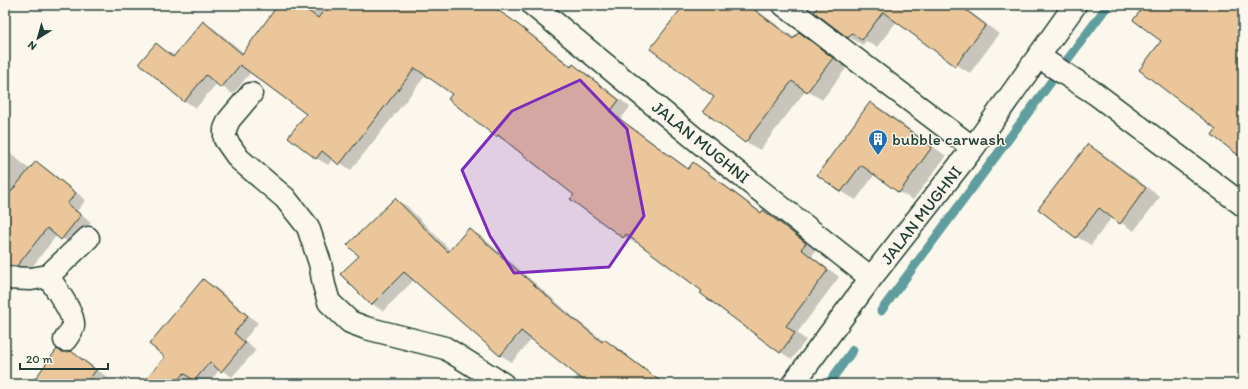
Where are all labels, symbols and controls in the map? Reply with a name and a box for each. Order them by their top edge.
north arrow [18,18,58,58]
text: N [25,38,39,53]
street label: JALAN MUGHNI [648,97,754,187]
building icon: bubble carwash [867,128,889,156]
place label: bubble carwash [892,129,1005,149]
street label: JALAN MUGHNI [876,162,966,268]
scale bar [20,345,108,371]
text: 20 m [26,352,53,366]

